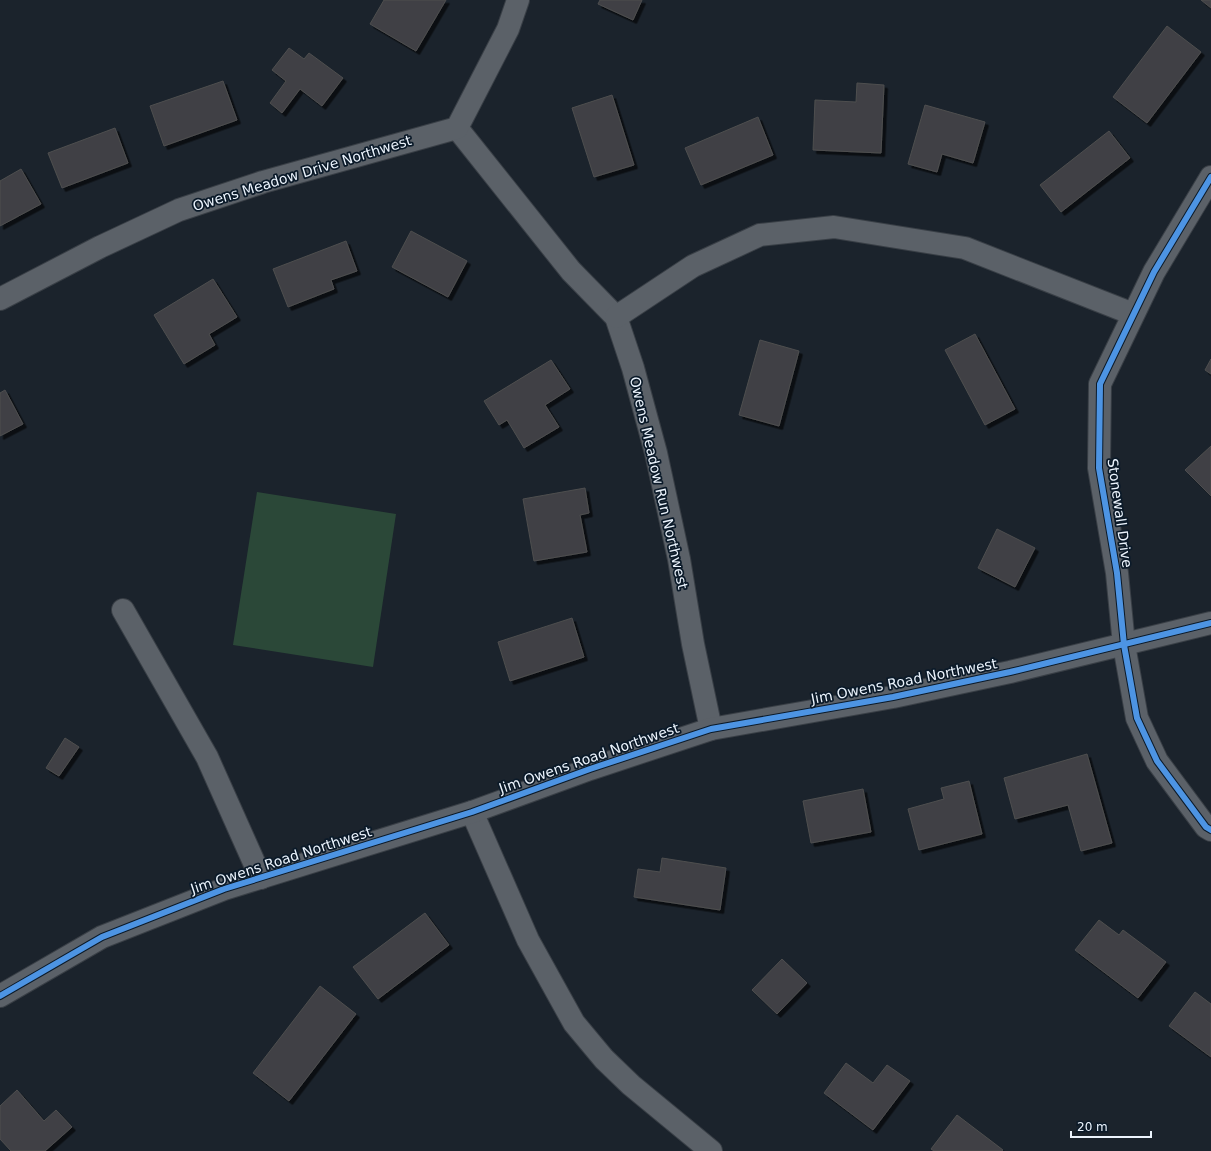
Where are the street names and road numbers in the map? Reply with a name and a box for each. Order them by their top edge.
street label: Owens Meadow Drive Northwest [191,132,414,214]
street label: Owens Meadow Run Northwest [627,375,691,591]
street label: Stonewall Drive [1104,457,1136,569]
street label: Jim Owens Road Northwest [809,655,999,707]
street label: Jim Owens Road Northwest [496,719,682,797]
street label: Jim Owens Road Northwest [188,823,374,897]

